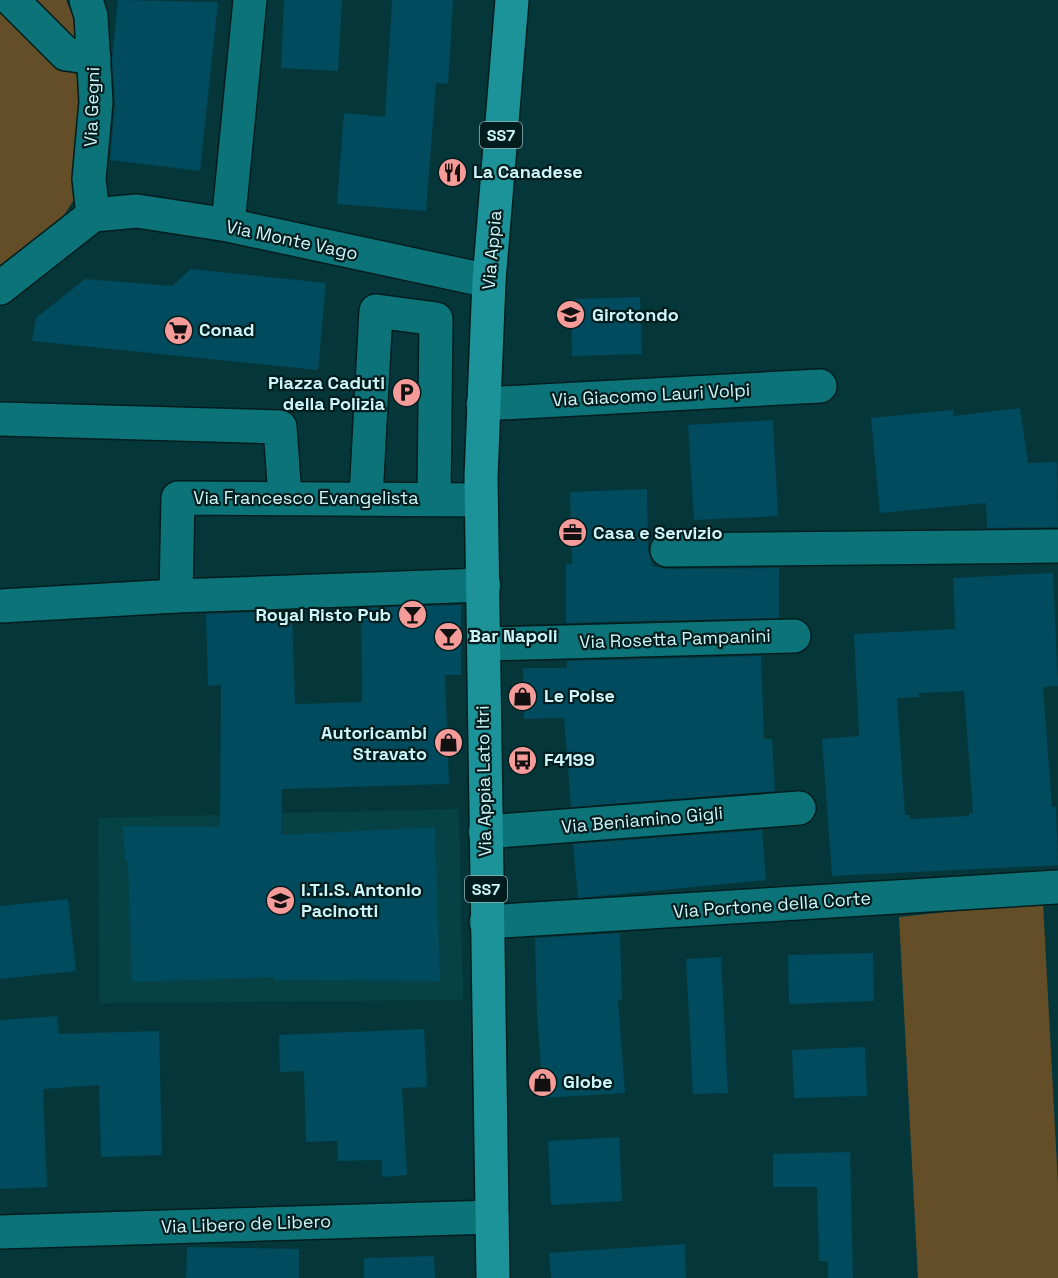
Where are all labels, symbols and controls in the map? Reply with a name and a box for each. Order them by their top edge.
street label: Via Gegni [79,67,104,147]
road number: SS7 [480,122,522,148]
restaurant icon: La Canadese [436,156,468,188]
place label: La Canadese [473,160,583,183]
street label: Via Appia [477,209,506,291]
street label: Via Monte Vago [224,214,360,265]
school or university icon: Girotondo [555,299,587,331]
place label: Girotondo [592,303,679,326]
supermarket icon: Conad [162,314,194,346]
place label: Conad [199,318,254,341]
place label: Piazza Caduti della Polizia [268,371,386,415]
parking icon: Piazza Caduti della Polizia [390,377,422,409]
street label: Via Giacomo Lauri Volpi [551,378,751,411]
street label: Via Francesco Evangelista [193,486,419,509]
office icon: Casa e Servizio [556,517,588,549]
place label: Casa e Servizio [593,521,722,544]
bar icon: Royal Risto Pub [396,599,428,631]
place label: Royal Risto Pub [255,603,391,626]
bar icon: Bar Napoli [432,620,464,652]
place label: Bar Napoli [469,624,558,647]
street label: Via Rosetta Pampanini [579,624,771,653]
shop icon: Le Poise [507,680,539,712]
place label: Le Poise [544,684,615,707]
street label: Via Appia Lato Itri [471,705,496,857]
place label: Autoricambi Stravato [321,721,427,765]
shop icon: Autoricambi Stravato [432,727,464,759]
bus stop icon: F4199 [507,744,539,776]
place label: F4199 [544,748,595,771]
street label: Via Beniamino Gigli [560,801,724,838]
road number: SS7 [465,876,507,902]
place label: I.T.I.S. Antonio Pacinotti [301,878,422,922]
school or university icon: I.T.I.S. Antonio Pacinotti [264,884,296,916]
street label: Via Portone della Corte [672,886,872,923]
shop icon: Globe [526,1066,558,1098]
place label: Globe [563,1070,613,1093]
street label: Via Libero de Libero [161,1209,331,1238]

